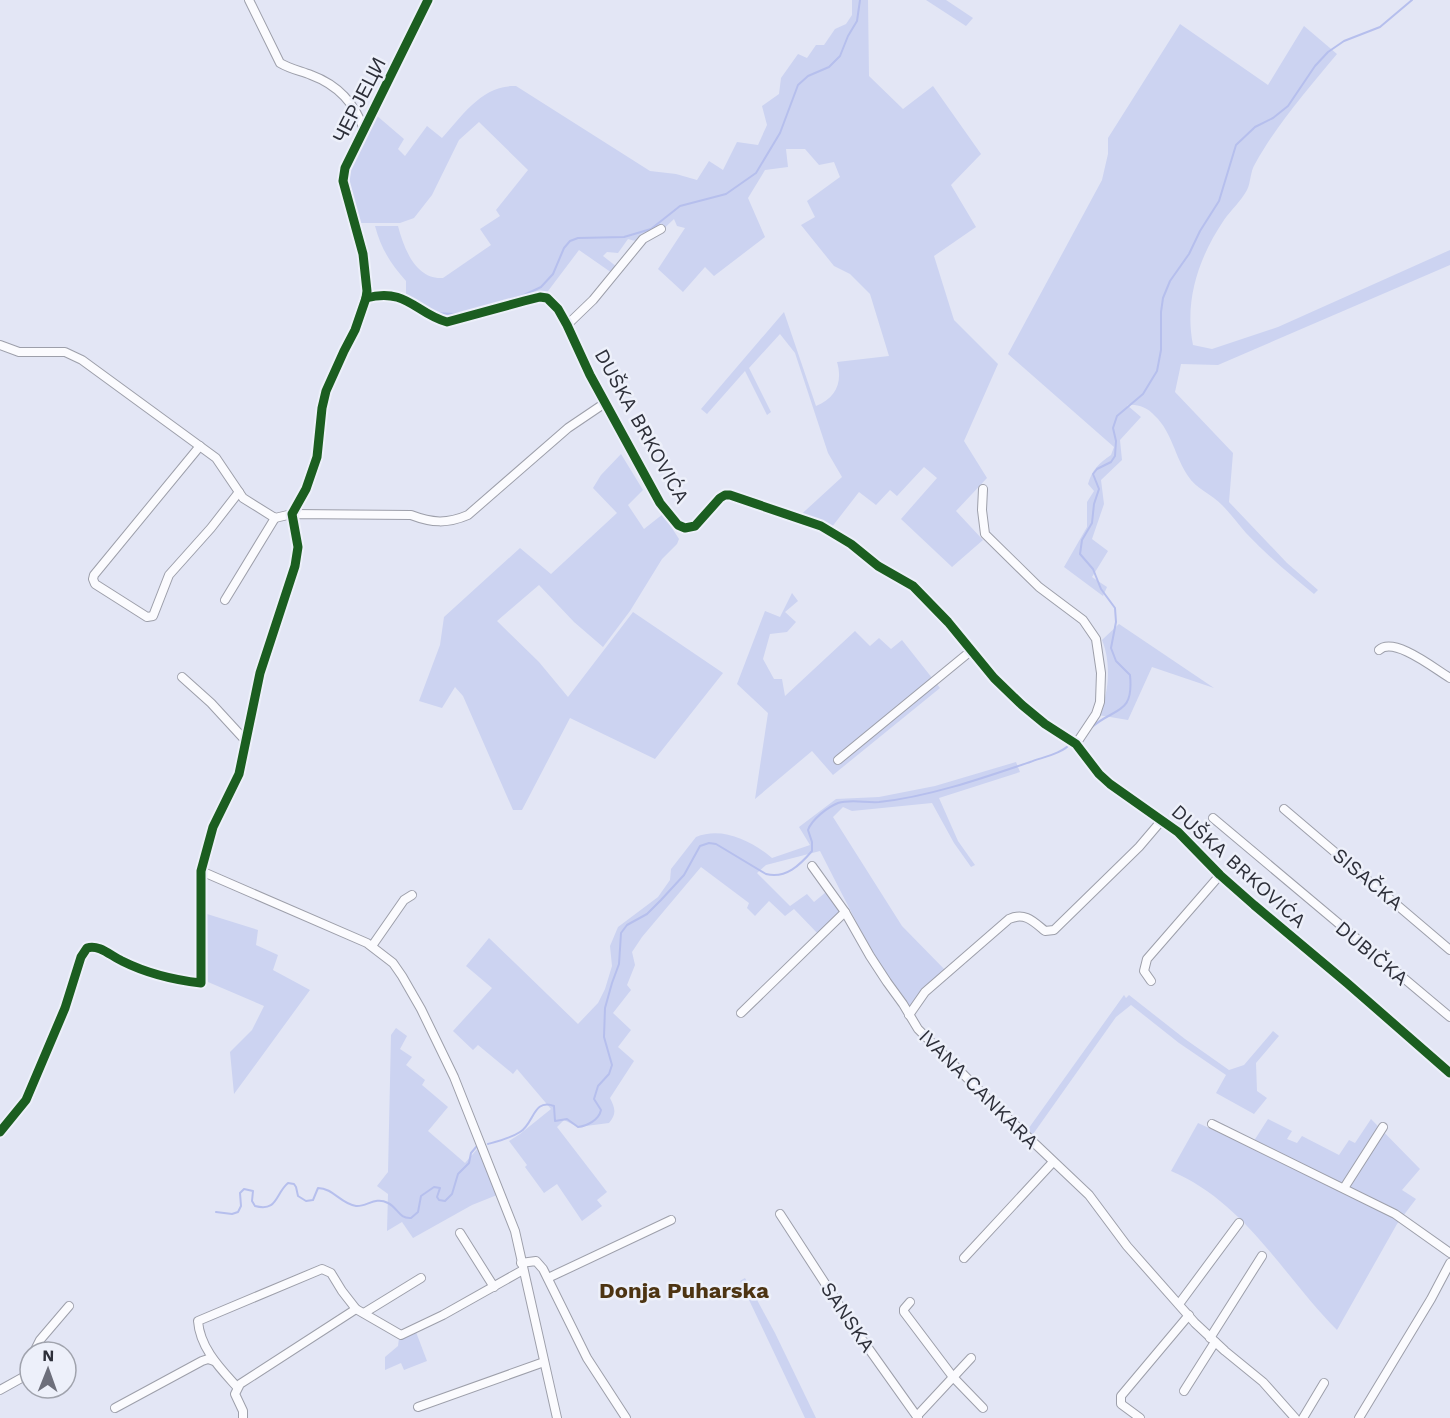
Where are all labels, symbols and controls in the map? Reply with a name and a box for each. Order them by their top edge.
street label: ЧЕРЈЕЦИ [327,53,391,147]
street label: DUŠKA BRKOVIĆA [590,345,694,507]
street label: DUŠKA BRKOVIĆA [1167,799,1311,933]
street label: SISAČKA [1328,843,1408,915]
street label: DUBIČKA [1331,916,1413,990]
street label: IVANA CANKARA [914,1024,1044,1154]
street label: SANSKA [816,1277,880,1357]
district label: Donja Puharska [599,1278,769,1303]
north arrow [18,1340,78,1400]
text: N [42,1346,54,1365]

